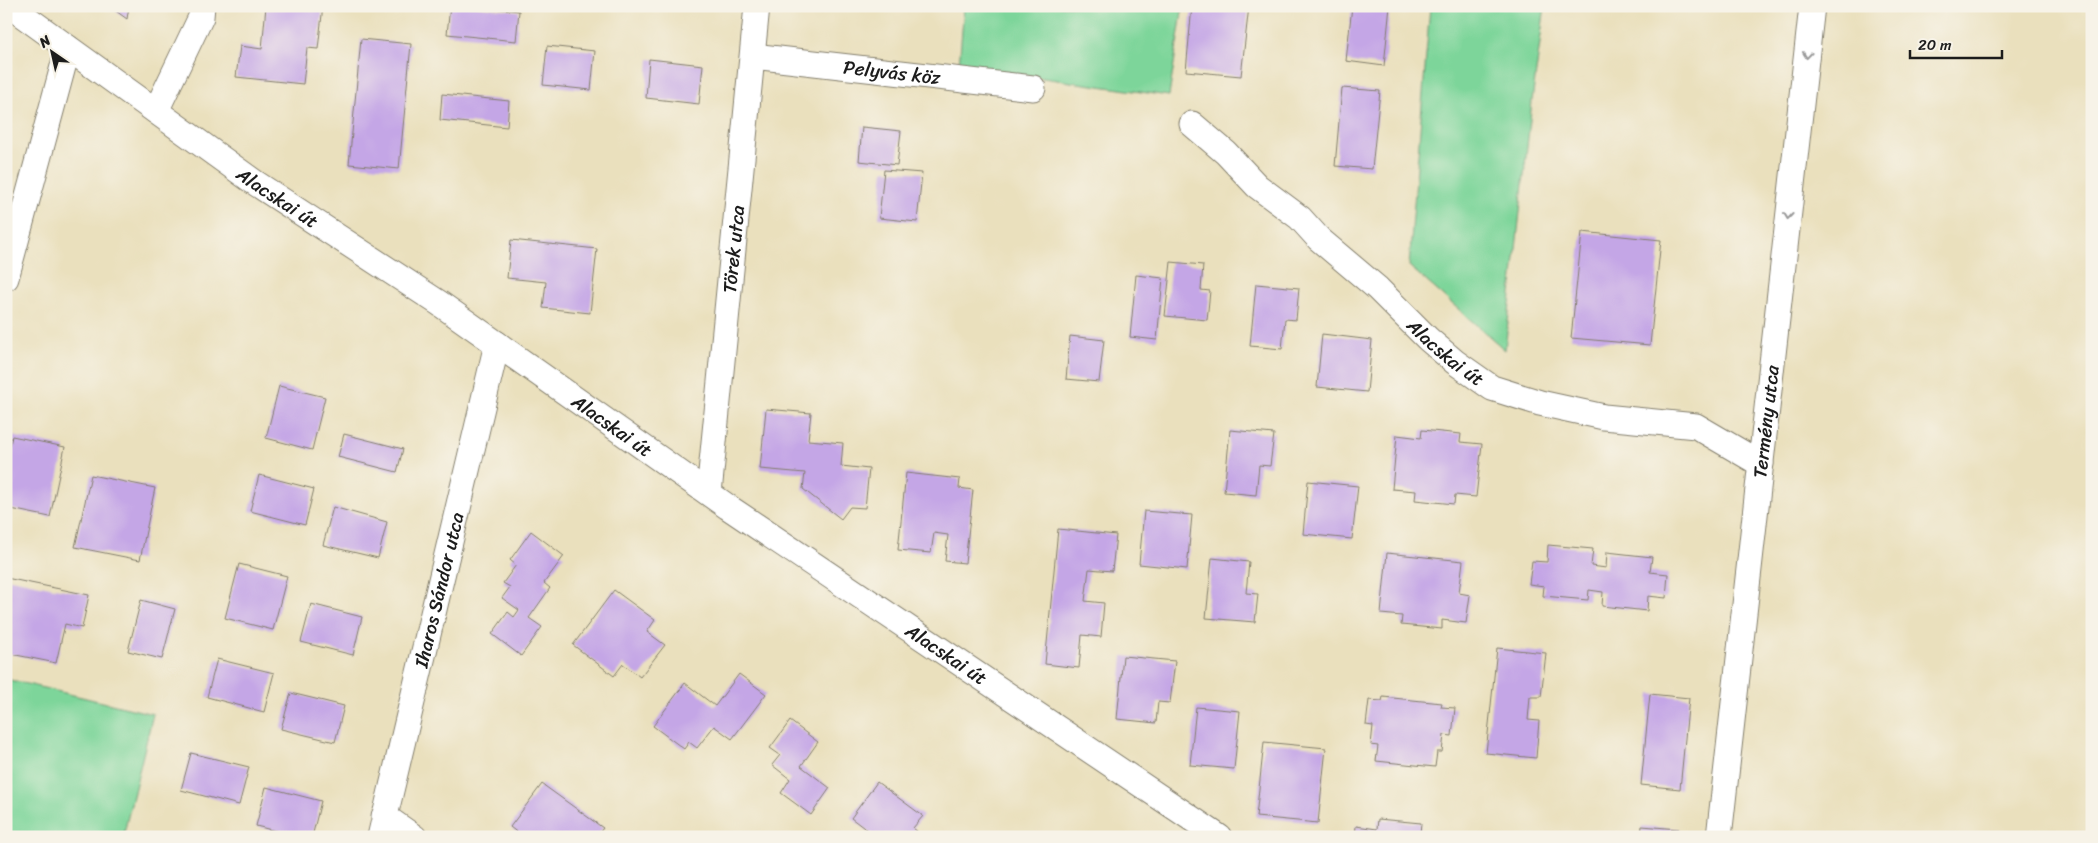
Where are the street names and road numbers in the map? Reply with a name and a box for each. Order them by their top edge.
street label: Pelyvás köz [842,50,943,94]
street label: Alacskai út [229,157,326,237]
street label: Törek utca [712,203,754,295]
street label: Alacskai út [1398,309,1492,395]
street label: Termény utca [1743,363,1788,480]
street label: Alacskai út [564,384,660,466]
street label: Iharos Sándor utca [404,508,473,672]
street label: Alacskai út [898,614,994,694]

